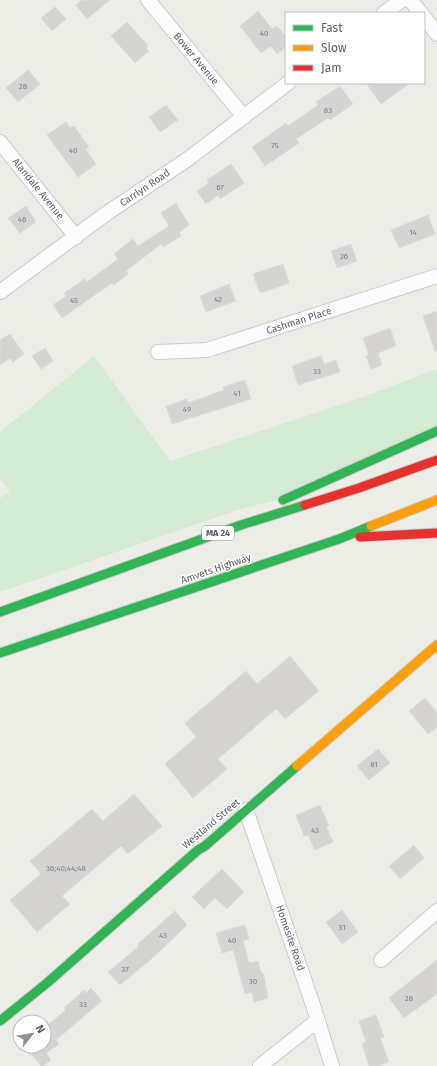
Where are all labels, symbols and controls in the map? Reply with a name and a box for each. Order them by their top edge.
legend [285,12,425,84]
text: Fast [321,21,343,35]
house number: 40 [260,29,269,38]
street label: Bower Avenue [171,31,221,87]
text: Slow [321,41,347,55]
text: Jam [321,61,341,75]
house number: 28 [19,82,28,91]
house number: 83 [324,106,332,115]
house number: 75 [271,141,279,150]
house number: 40 [69,146,78,155]
street label: Alandale Avenue [10,156,66,222]
street label: Carrlyn Road [118,167,172,209]
house number: 67 [216,183,224,192]
house number: 46 [18,215,26,224]
house number: 14 [409,228,418,237]
house number: 26 [340,252,348,261]
house number: 42 [214,295,222,304]
house number: 45 [70,296,78,305]
street label: Cashman Place [265,305,333,337]
house number: 33 [313,367,321,376]
house number: 41 [233,389,241,398]
house number: 49 [183,405,191,414]
road number: MA 24 [202,526,234,540]
street label: Amvets Highway [179,551,253,587]
house number: 81 [370,760,378,769]
street label: Westland Street [180,796,243,852]
house number: 43 [311,826,319,835]
house number: 36;40;44;48 [46,864,86,873]
street label: Homesite Road [273,904,307,972]
house number: 31 [338,923,346,932]
house number: 43 [159,931,167,940]
house number: 40 [228,936,237,945]
house number: 37 [121,965,129,974]
house number: 30 [249,977,258,986]
house number: 28 [405,994,414,1003]
house number: 33 [79,1000,87,1009]
north arrow [12,1014,52,1054]
text: N [33,1023,48,1036]

